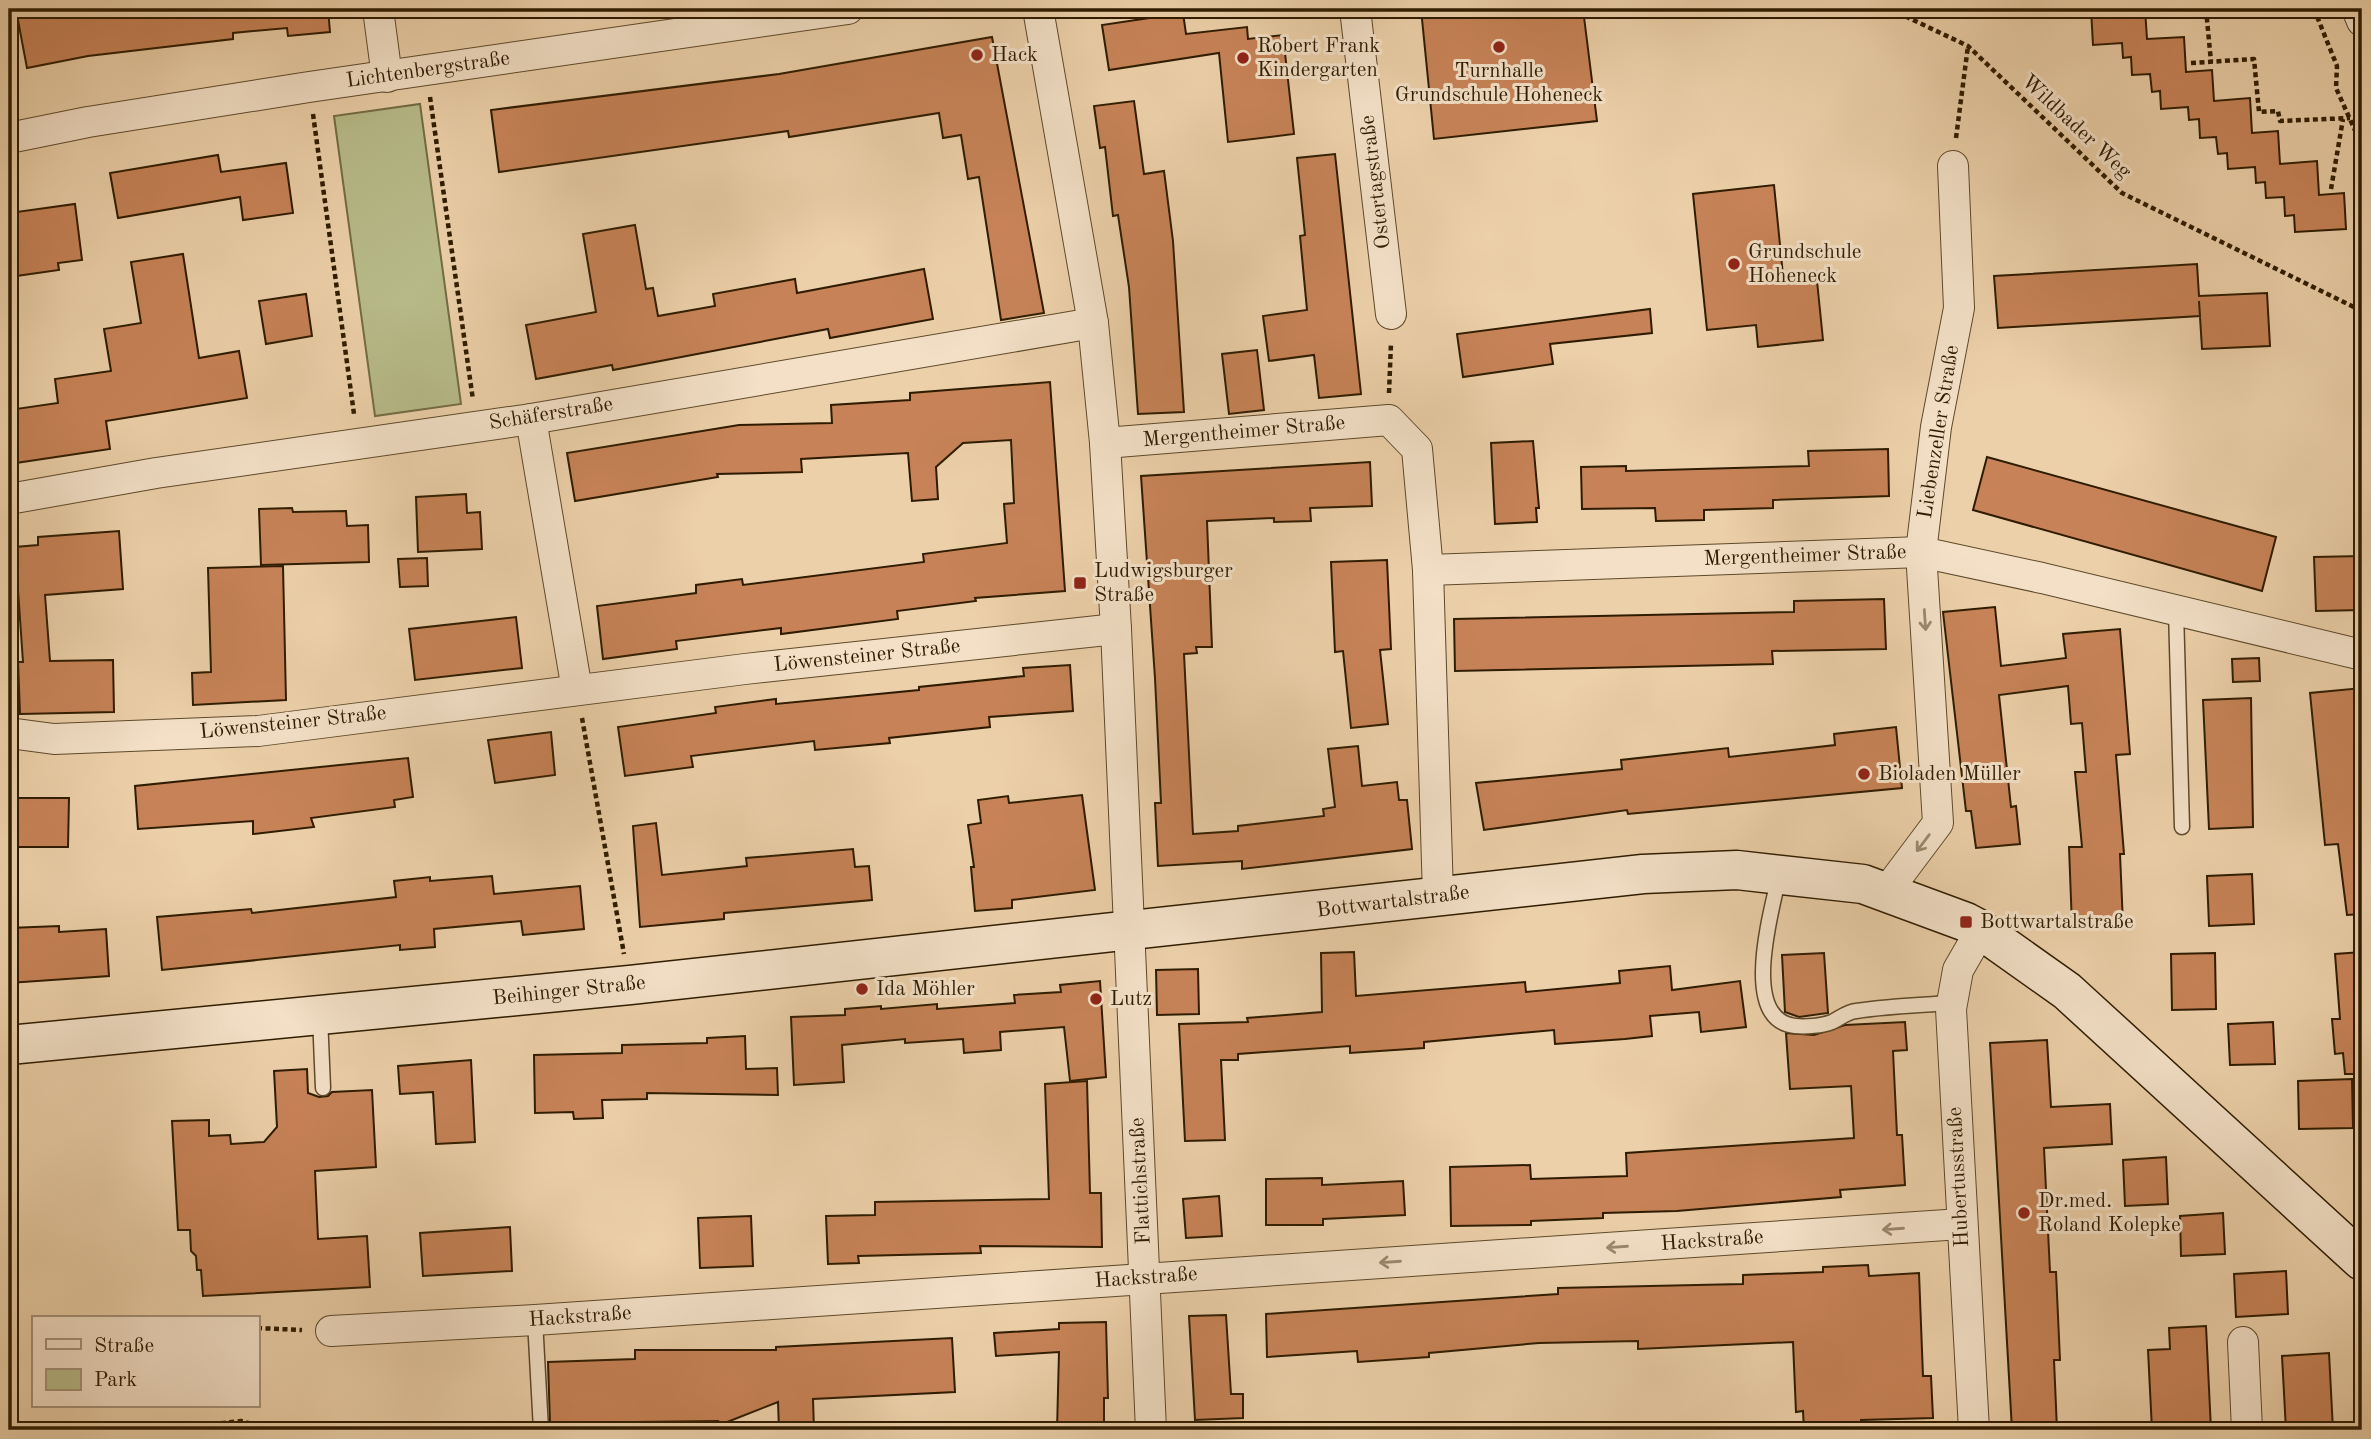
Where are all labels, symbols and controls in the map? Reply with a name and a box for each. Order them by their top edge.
place label: Robert Frank Kindergarten [1257,36,1380,81]
marker: Turnhalle Grundschule Hoheneck [1491,39,1507,55]
place label: Hack [991,45,1038,66]
marker: Hack [969,47,985,63]
street label: Lichtenbergstraße [345,48,511,92]
marker: Robert Frank Kindergarten [1235,50,1251,66]
place label: Turnhalle Grundschule Hoheneck [1395,61,1603,106]
street label: Wildbader Weg [2017,71,2135,183]
street label: Ostertagstraße [1357,114,1395,250]
place label: Grundschule Hoheneck [1748,242,1861,287]
marker: Grundschule Hoheneck [1726,256,1742,272]
street label: Liebenzeller Straße [1915,344,1963,520]
street label: Schäferstraße [487,394,615,434]
street label: Mergentheimer Straße [1142,413,1346,451]
street label: Mergentheimer Straße [1703,542,1907,570]
place label: Ludwigsburger Straße [1094,561,1233,606]
marker: Ludwigsburger Straße [1072,575,1088,591]
one-way arrow [1919,609,1932,631]
street label: Löwensteiner Straße [773,636,961,676]
street label: Löwensteiner Straße [199,703,387,743]
place label: Bioladen Müller [1878,764,2021,785]
marker: Bioladen Müller [1856,766,1872,782]
one-way arrow [1916,833,1931,851]
street label: Bottwartalstraße [1315,882,1471,922]
place label: Bottwartalstraße [1980,912,2134,933]
marker: Bottwartalstraße [1958,914,1974,930]
street label: Beihinger Straße [491,973,647,1009]
place label: Ida Möhler [876,979,975,1000]
marker: Ida Möhler [854,981,870,997]
place label: Lutz [1110,989,1152,1010]
marker: Lutz [1088,991,1104,1007]
street label: Hubertusstraße [1945,1106,1973,1248]
street label: Flattichstraße [1127,1117,1155,1245]
place label: Dr.med. Roland Kolepke [2038,1191,2181,1236]
marker: Dr.med. Roland Kolepke [2016,1205,2032,1221]
one-way arrow [1882,1222,1905,1235]
street label: Hackstraße [1660,1227,1764,1255]
one-way arrow [1606,1241,1629,1254]
one-way arrow [1379,1256,1402,1269]
street label: Hackstraße [1094,1264,1198,1292]
street label: Hackstraße [528,1303,632,1331]
legend [32,1316,259,1408]
text: Straße [94,1336,154,1357]
text: Park [94,1370,137,1391]

